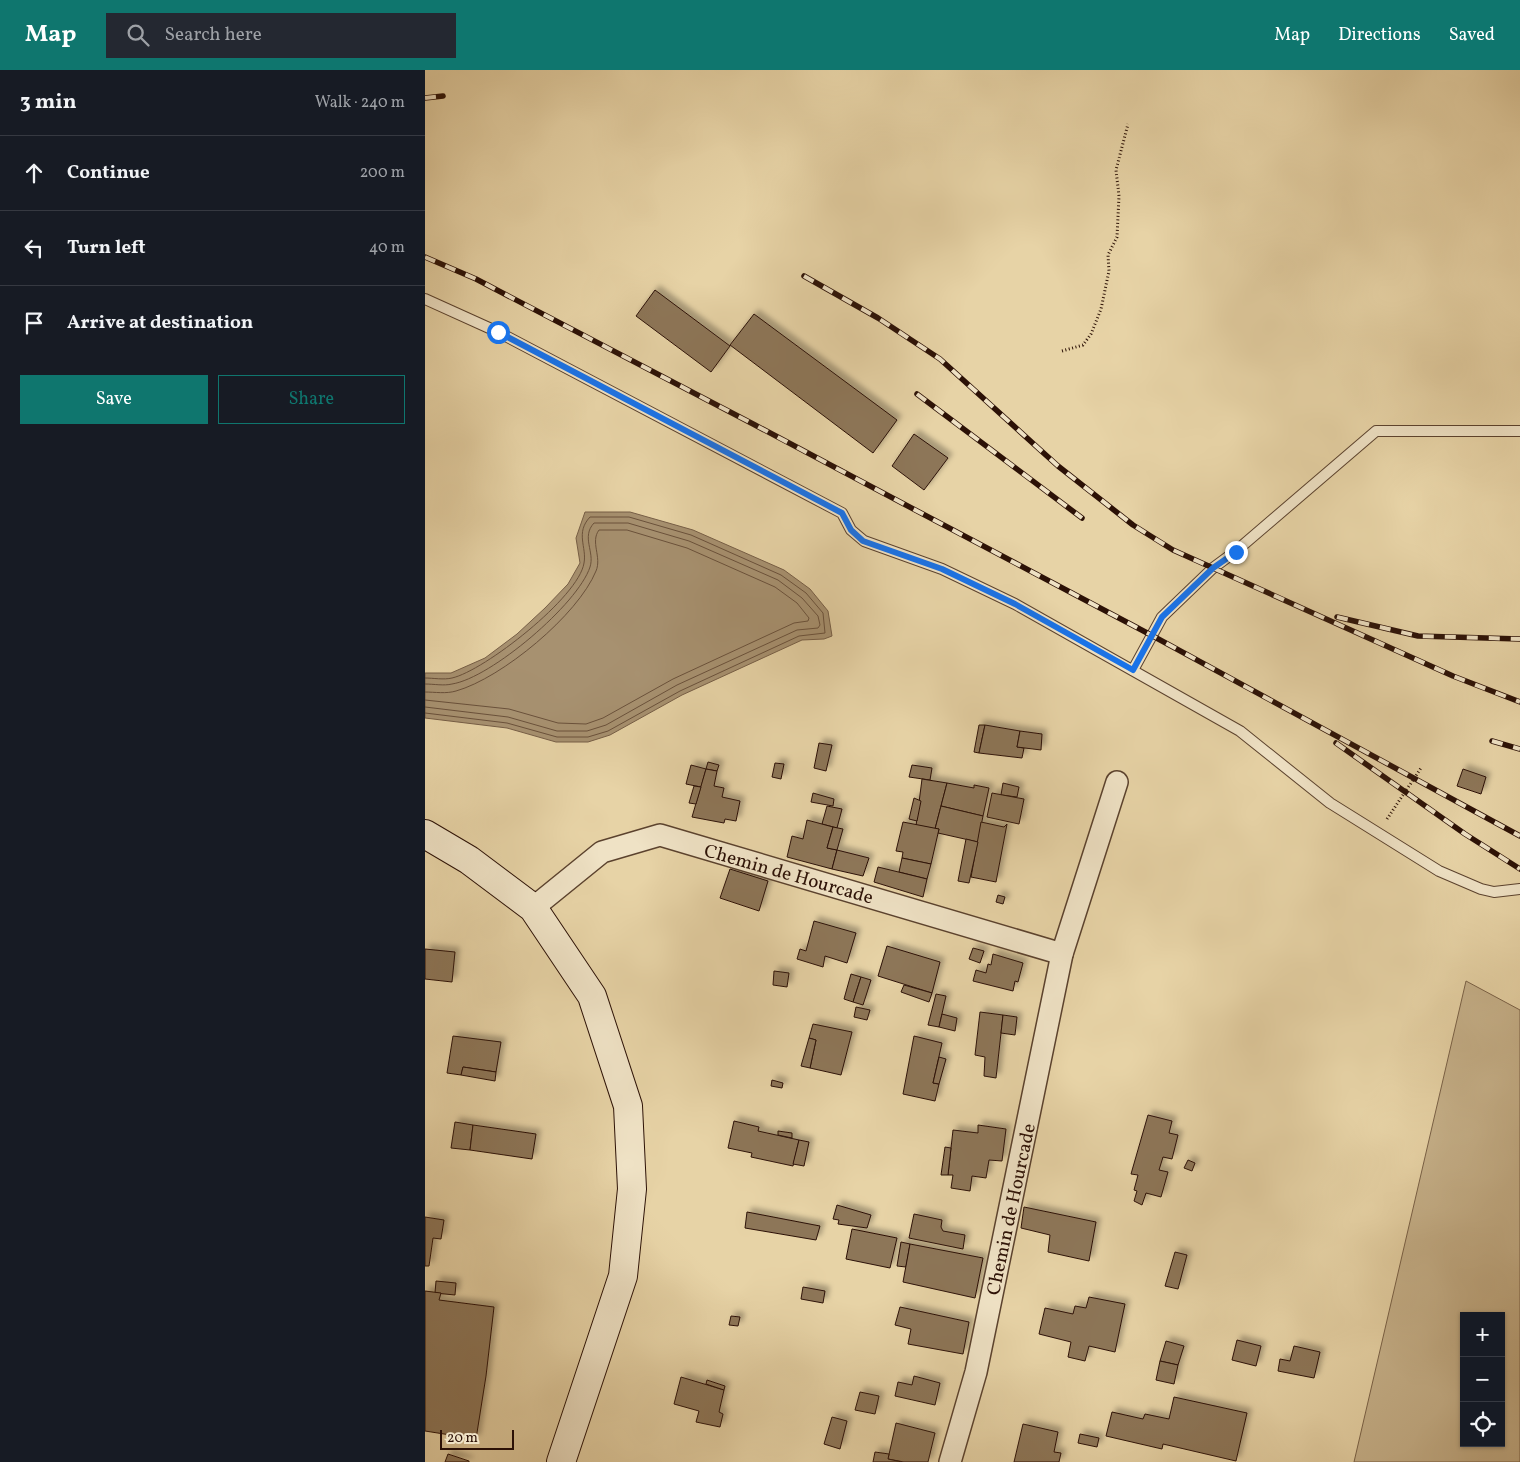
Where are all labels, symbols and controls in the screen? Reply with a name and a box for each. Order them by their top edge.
search box [106,13,456,58]
text: Map [25,18,76,52]
icon: search [124,21,152,49]
text: Search here [164,22,262,48]
text: Map [1274,23,1310,48]
text: Directions [1338,23,1421,48]
text: Saved [1449,23,1495,48]
text: 3 min [20,88,76,117]
text: Walk · 240 m [315,92,405,114]
icon: ahead [20,159,48,187]
text: Continue [67,160,150,186]
text: 200 m [360,162,405,184]
icon: left [20,234,48,262]
text: Turn left [67,235,146,261]
text: 40 m [369,237,405,259]
icon: arrive [20,309,48,337]
text: Arrive at destination [67,310,253,336]
route start [487,321,510,344]
button: Save [20,375,208,424]
button: Share [218,375,405,424]
route end [1225,541,1248,564]
street label: Chemin de Hourcade [701,838,876,911]
street label: Chemin de Hourcade [981,1121,1043,1298]
map controls [1460,1312,1505,1447]
button: + [1460,1312,1505,1357]
button: − [1460,1357,1505,1402]
button: locate [1460,1402,1505,1447]
scale bar [440,1427,514,1450]
text: 20 m [447,1429,478,1448]

